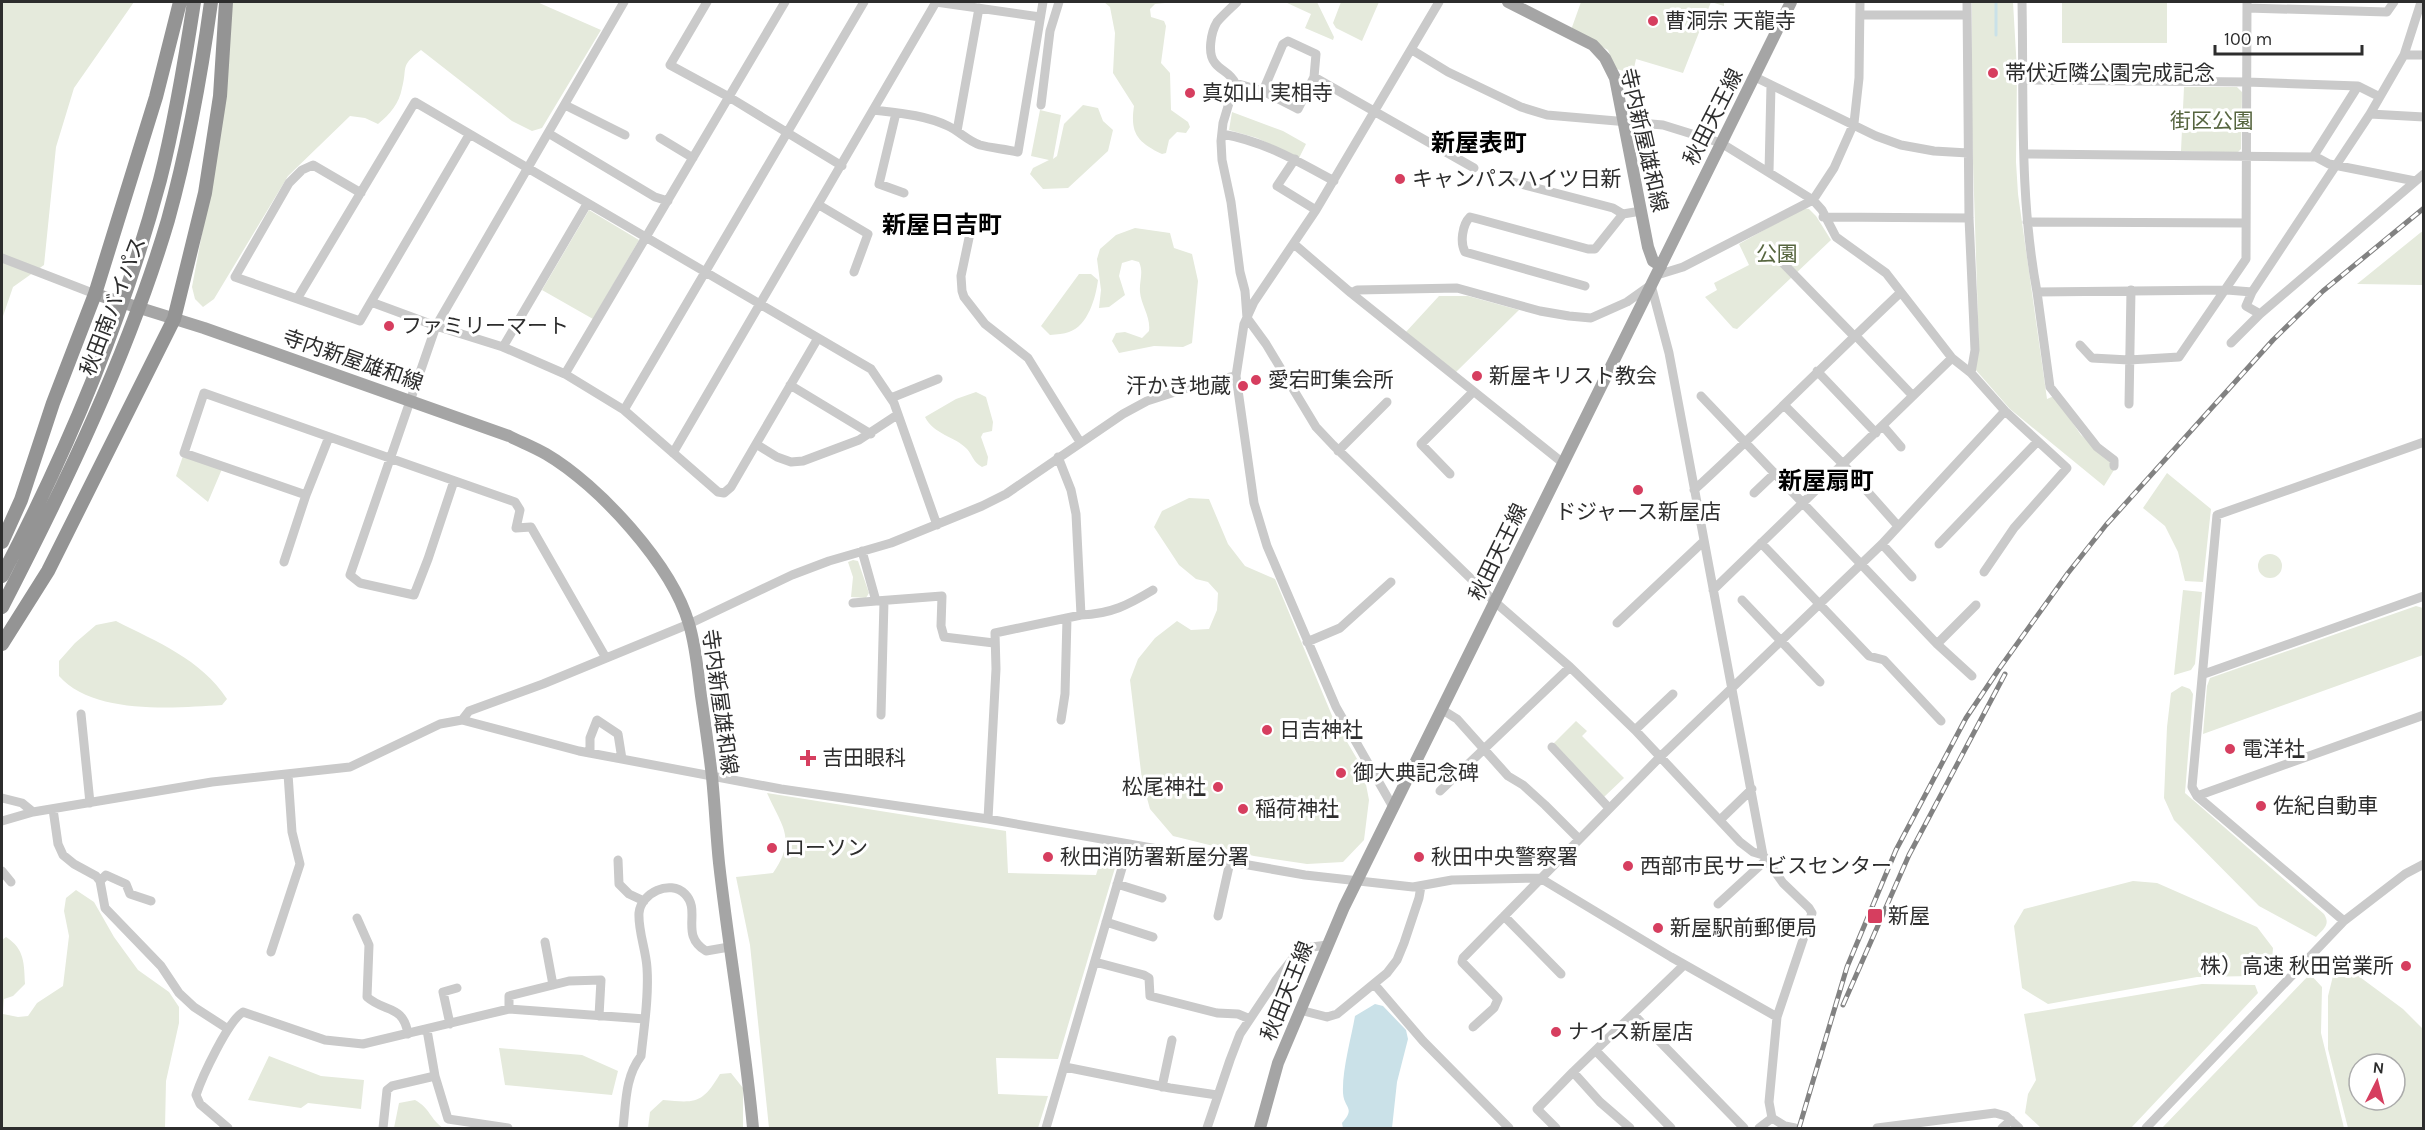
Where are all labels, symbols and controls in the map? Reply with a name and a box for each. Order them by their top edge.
place label: 曹洞宗 天龍寺 [1665,9,1796,33]
marker: 曹洞宗 天龍寺 [1646,14,1660,28]
scale bar [2215,18,2362,56]
text: 100 m [2224,28,2272,50]
place label: 帯伏近隣公園完成記念 [2005,61,2215,85]
street label: 秋田天王線 [1678,65,1748,169]
street label: 寺内新屋雄和線 [1616,66,1672,214]
marker: 帯伏近隣公園完成記念 [1986,66,2000,80]
place label: 真如山 実相寺 [1202,81,1333,105]
marker: 真如山 実相寺 [1183,86,1197,100]
park label: 街区公園 [2170,109,2254,133]
district label: 新屋表町 [1431,129,1527,157]
place label: キャンパスハイツ日新 [1412,167,1622,191]
marker: キャンパスハイツ日新 [1393,172,1407,186]
district label: 新屋日吉町 [882,211,1002,239]
street label: 秋田南バイパス [76,233,150,379]
park label: 公園 [1756,242,1798,266]
place label: ファミリーマート [401,314,569,338]
marker: ファミリーマート [382,319,396,333]
street label: 寺内新屋雄和線 [280,325,426,395]
place label: 新屋キリスト教会 [1489,364,1657,388]
place label: 愛宕町集会所 [1268,368,1394,392]
marker: 新屋キリスト教会 [1470,369,1484,383]
marker: 愛宕町集会所 [1249,373,1263,387]
place label: 汗かき地蔵 [1126,374,1231,398]
marker: 汗かき地蔵 [1236,379,1250,393]
district label: 新屋扇町 [1778,467,1874,495]
marker: ドジャース新屋店 [1631,483,1645,497]
street label: 秋田天王線 [1464,500,1532,604]
place label: ドジャース新屋店 [1555,500,1721,524]
street label: 寺内新屋雄和線 [698,628,742,776]
place label: 日吉神社 [1279,718,1363,742]
marker: 日吉神社 [1260,723,1274,737]
place label: 電洋社 [2242,737,2305,761]
marker: 電洋社 [2223,742,2237,756]
place label: 吉田眼科 [822,746,906,770]
marker: 吉田眼科 [799,749,817,767]
place label: 御大典記念碑 [1353,761,1479,785]
marker: 御大典記念碑 [1334,766,1348,780]
place label: 松尾神社 [1122,775,1206,799]
marker: 松尾神社 [1211,780,1225,794]
place label: 佐紀自動車 [2273,794,2378,818]
place label: 稲荷神社 [1255,797,1339,821]
marker: 佐紀自動車 [2254,799,2268,813]
marker: 稲荷神社 [1236,802,1250,816]
place label: ローソン [784,836,868,860]
marker: ローソン [765,841,779,855]
place label: 秋田消防署新屋分署 [1060,845,1249,869]
place label: 秋田中央警察署 [1431,845,1578,869]
marker: 秋田消防署新屋分署 [1041,850,1055,864]
marker: 秋田中央警察署 [1412,850,1426,864]
place label: 西部市民サービスセンター [1640,854,1892,878]
marker: 西部市民サービスセンター [1621,859,1635,873]
place label: 新屋 [1888,904,1930,928]
marker: 新屋 [1866,907,1884,925]
place label: 新屋駅前郵便局 [1670,916,1817,940]
marker: 新屋駅前郵便局 [1651,921,1665,935]
street label: 秋田天王線 [1256,938,1318,1044]
place label: 株）高速 秋田営業所 [2200,954,2394,978]
marker: 株）高速 秋田営業所 [2399,959,2413,973]
place label: ナイス新屋店 [1568,1020,1693,1044]
marker: ナイス新屋店 [1549,1025,1563,1039]
north arrow [2347,1052,2407,1112]
text: N [2372,1058,2385,1078]

